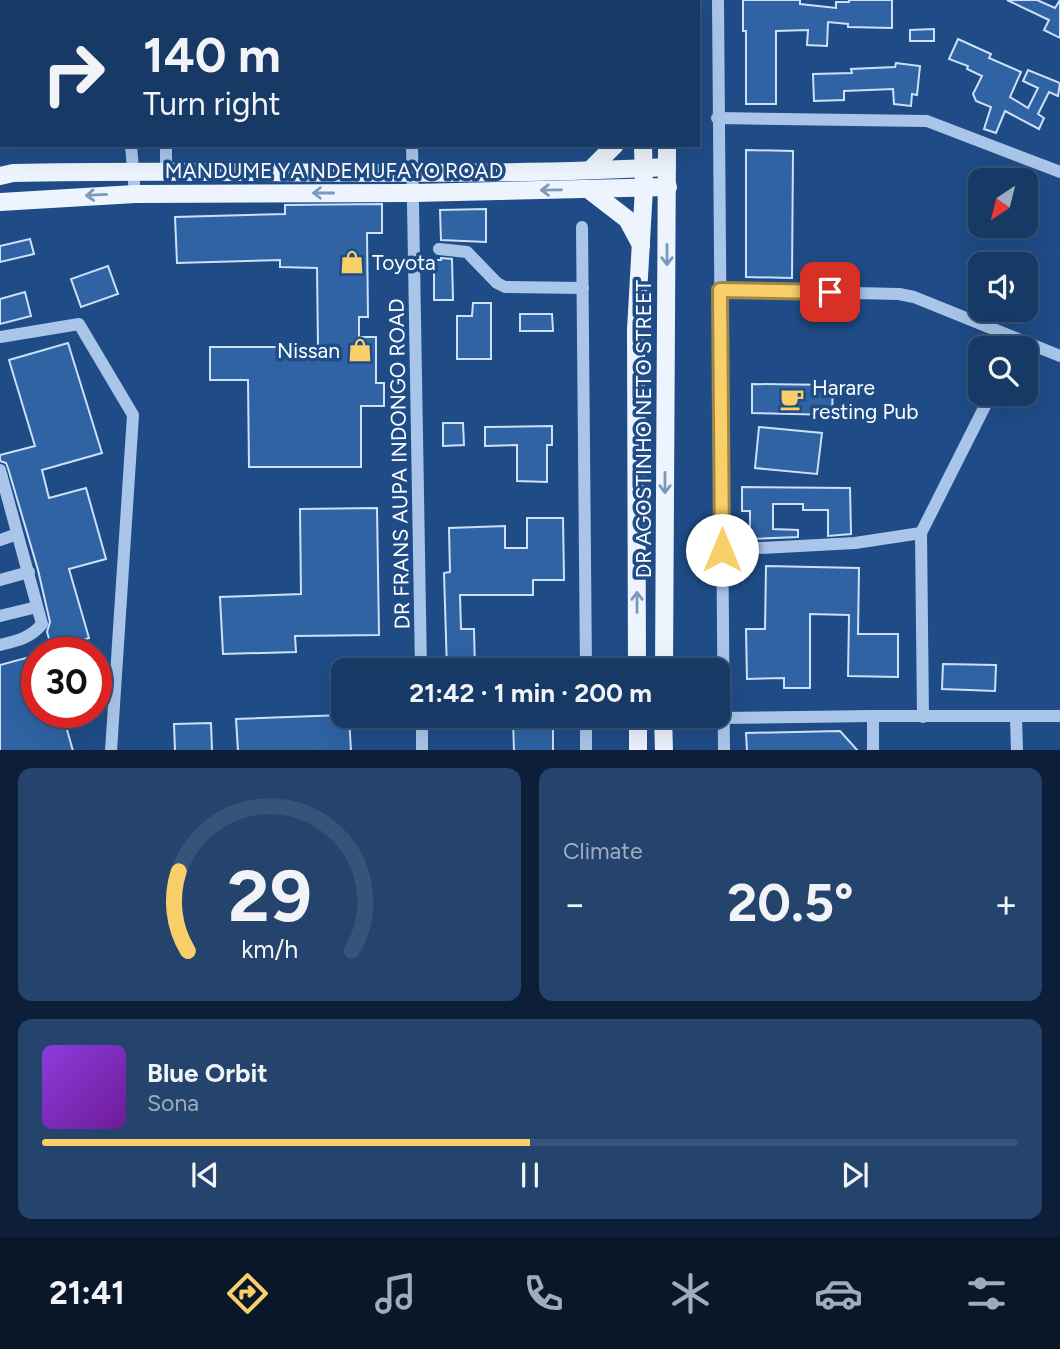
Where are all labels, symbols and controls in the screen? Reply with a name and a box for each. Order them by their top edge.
text: 140 m [143,25,281,84]
icon: right [28,28,119,119]
text: Turn right [143,85,281,123]
street label: MANDUME YA NDEMUFAYO ROAD [165,158,503,183]
north arrow [968,168,1038,238]
map controls [968,168,1038,406]
one-way arrow [539,183,562,197]
one-way arrow [312,186,335,200]
one-way arrow [84,189,107,202]
one-way arrow [660,244,674,267]
shop icon: Toyota [338,248,366,276]
place label: Toyota [372,250,436,275]
button: sound [968,252,1038,322]
pin [800,262,860,322]
icon: arrive [811,273,849,311]
street label: DR AGOSTINHO NETO STREET [631,279,656,578]
street label: DR FRANS AUPA INDONGO ROAD [384,298,414,630]
shop icon: Nissan [346,336,374,364]
button: search [968,336,1038,406]
place label: Nissan [277,338,340,363]
place label: Harare resting Pub [812,375,919,424]
cafe icon: Harare resting Pub [778,385,806,413]
one-way arrow [658,471,672,494]
position arrow [685,513,759,587]
one-way arrow [630,591,644,614]
speed limit sign: 30 [21,637,112,728]
text: 21:42 · 1 min · 200 m [409,677,652,709]
text: Climate [563,837,642,865]
text: 29 [227,852,312,939]
text: 20.5° [727,872,854,934]
text: − [563,881,587,927]
text: + [994,881,1018,927]
text: km/h [241,933,298,963]
text: Blue Orbit [147,1057,268,1089]
text: Sona [147,1089,199,1117]
icon: previous [186,1156,224,1194]
icon: pause [511,1156,549,1194]
icon: next [836,1156,874,1194]
icon: directions [223,1269,272,1318]
icon: music [371,1269,420,1318]
icon: phone [519,1269,568,1318]
icon: climate [666,1269,715,1318]
icon: car [814,1269,863,1318]
icon: filters [962,1269,1011,1318]
text: 21:41 [49,1274,125,1312]

